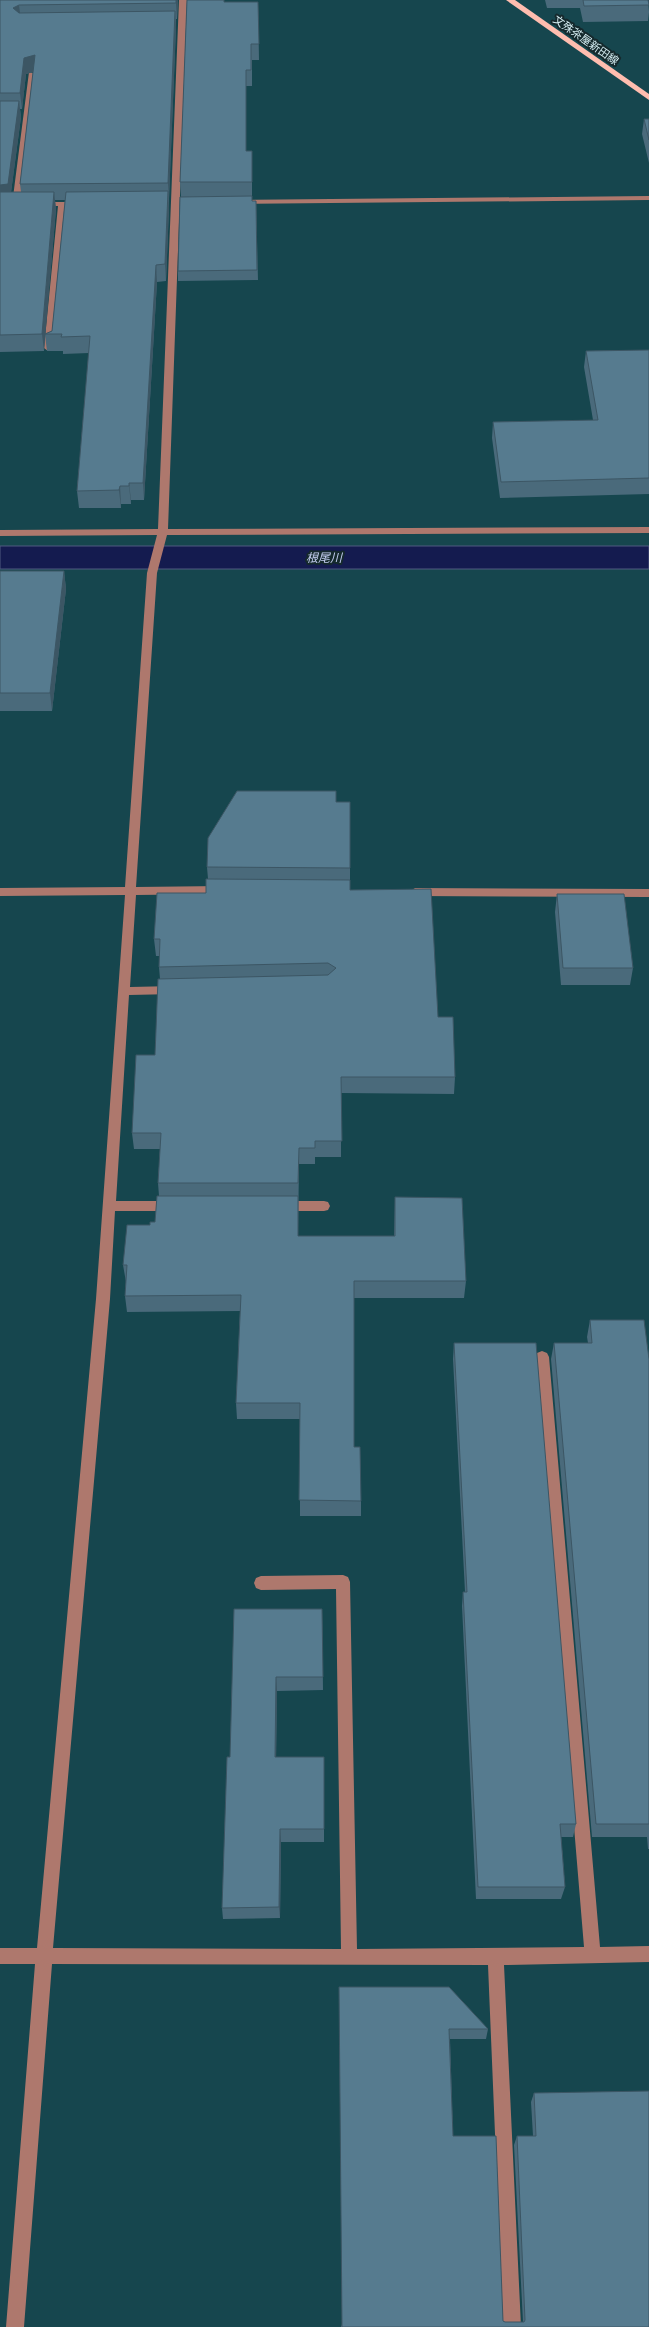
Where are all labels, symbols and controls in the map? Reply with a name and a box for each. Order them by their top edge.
street label: 文殊茶屋新田線 [551,13,621,67]
water label: 根尾川 [306,551,344,565]

